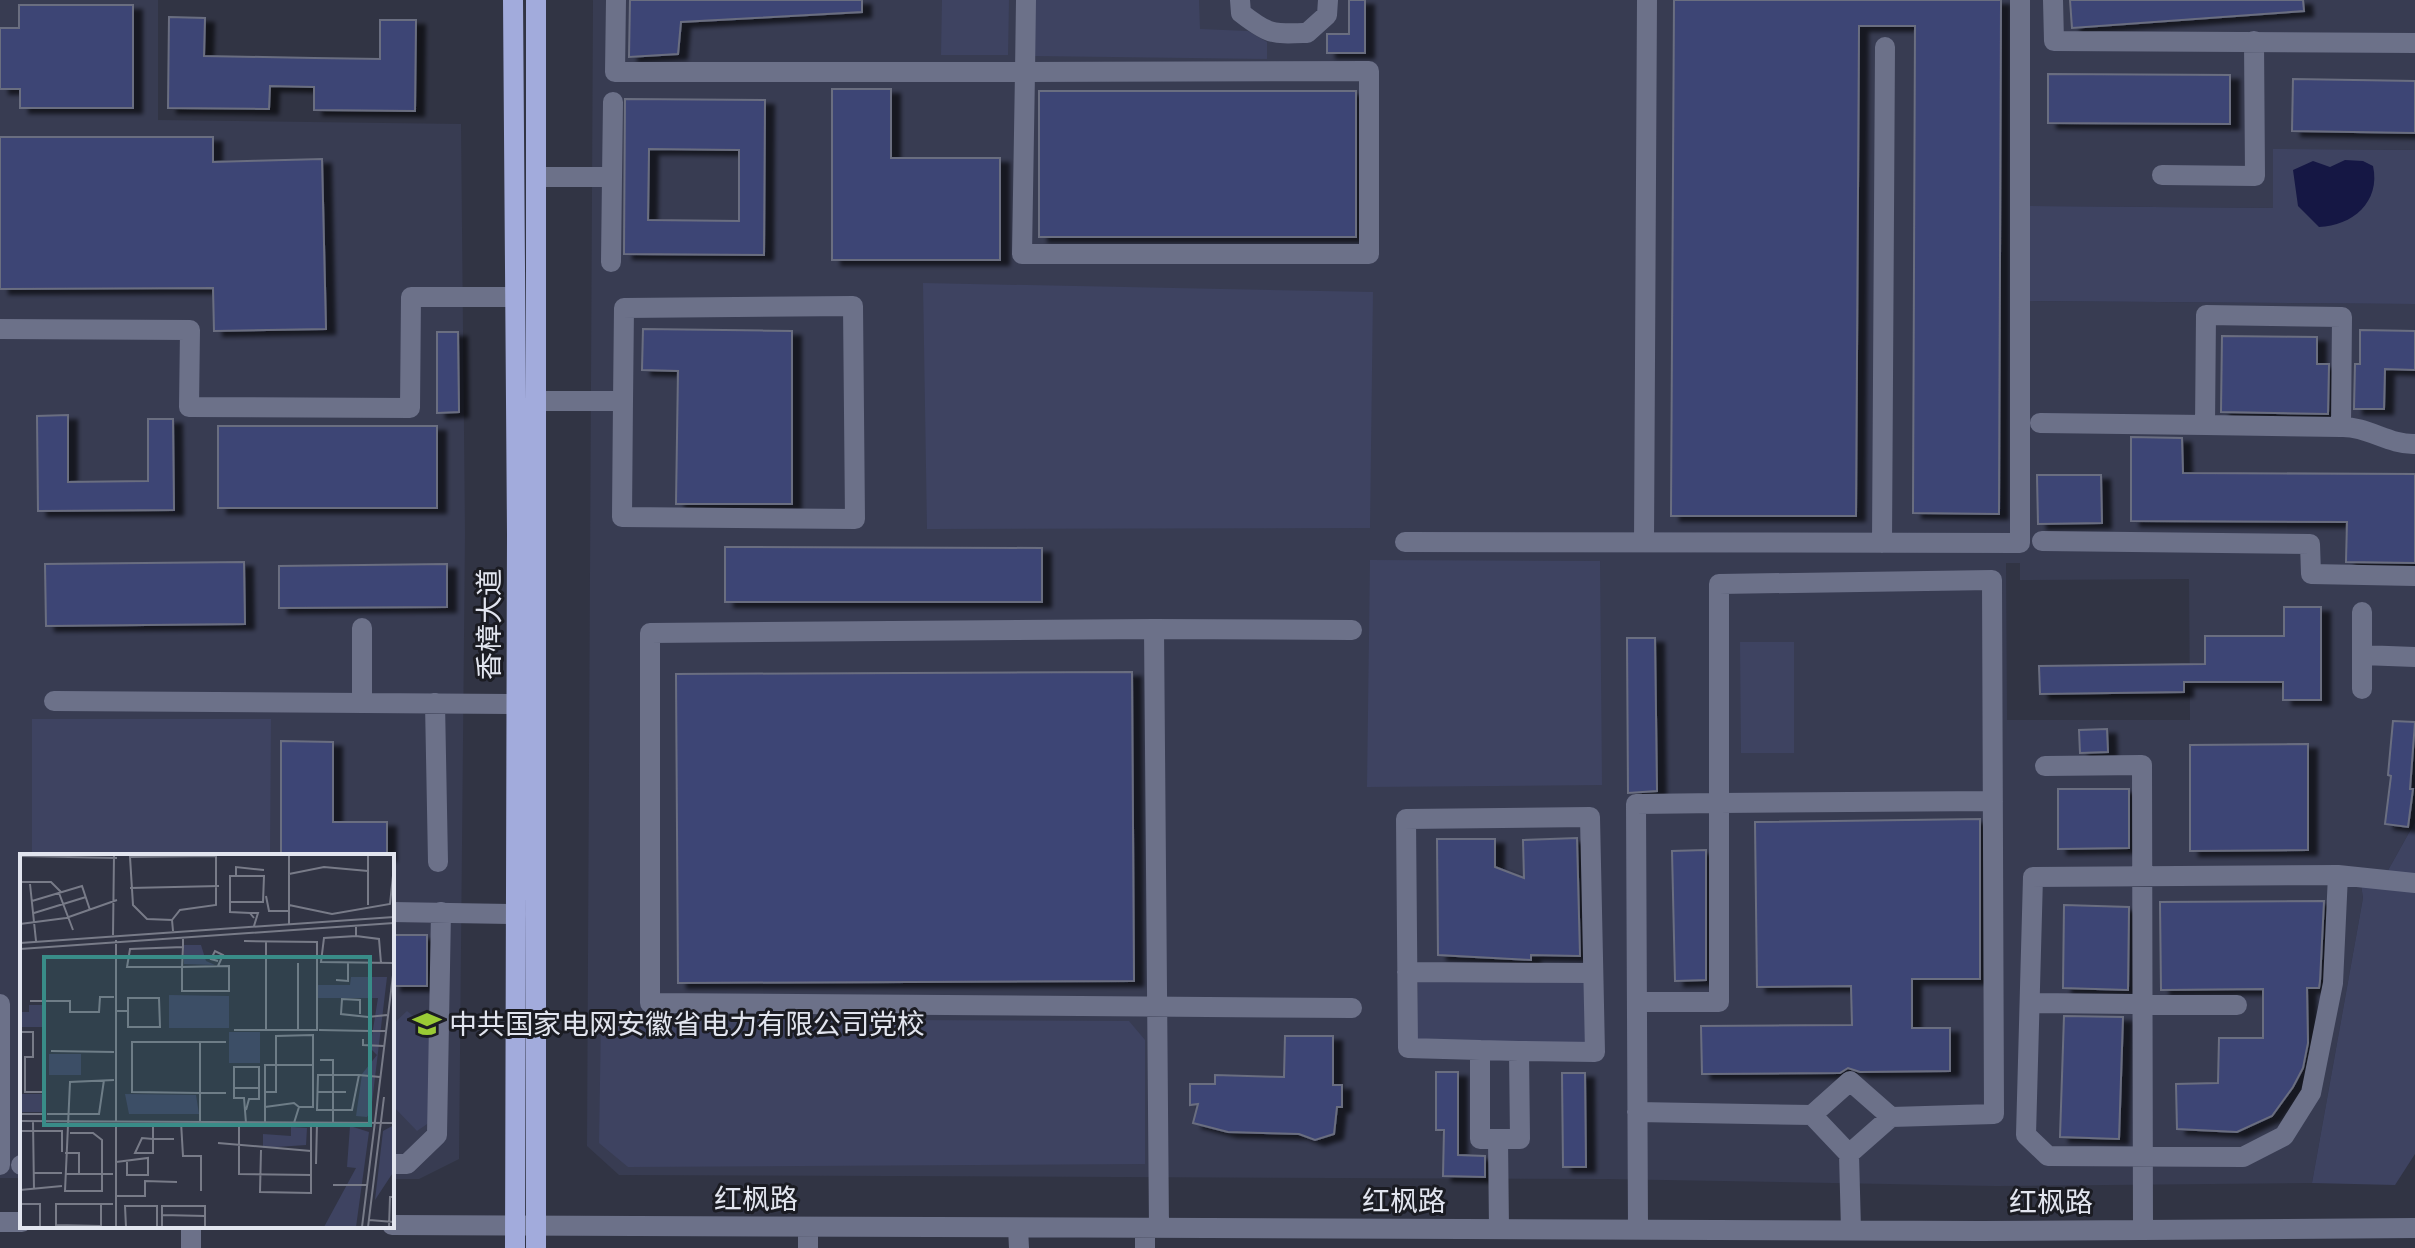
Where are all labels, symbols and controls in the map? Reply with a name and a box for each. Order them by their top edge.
street label: 香樟大道 [473,568,506,680]
inset map [20,854,394,1228]
place label: 中共国家电网安徽省电力有限公司党校 [449,1008,925,1041]
school or university icon: 中共国家电网安徽省电力有限公司党校 [412,1009,442,1039]
street label: 红枫路 [714,1183,798,1216]
street label: 红枫路 [1362,1185,1446,1218]
street label: 红枫路 [2009,1186,2093,1219]

